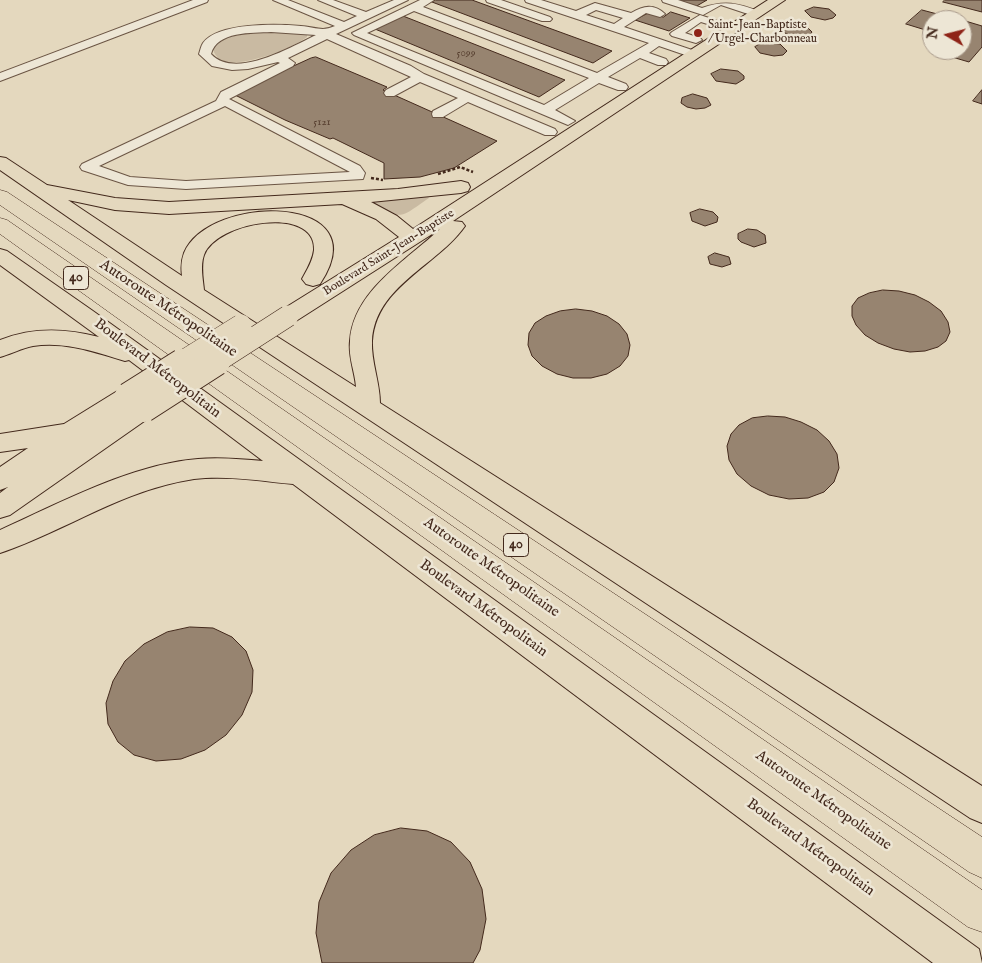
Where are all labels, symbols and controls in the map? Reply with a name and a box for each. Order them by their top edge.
north arrow [922,10,972,60]
place label: Saint-Jean-Baptiste / Urgel-Charbonneau [708,19,817,47]
text: N [923,26,943,40]
marker: Saint-Jean-Baptiste / Urgel-Charbonneau [692,27,704,39]
house number: 5099 [457,47,475,61]
house number: 5121 [313,116,331,130]
street label: Boulevard Saint-Jean-Baptiste [321,207,457,299]
street label: Autoroute Métropolitaine [96,256,240,362]
road number: 40 [64,266,88,290]
street label: Boulevard Métropolitain [90,315,224,423]
street label: Autoroute Métropolitaine [419,514,563,622]
road number: 40 [504,534,528,556]
street label: Boulevard Métropolitain [415,556,551,662]
street label: Autoroute Métropolitaine [751,747,895,855]
street label: Boulevard Métropolitain [742,795,878,901]

